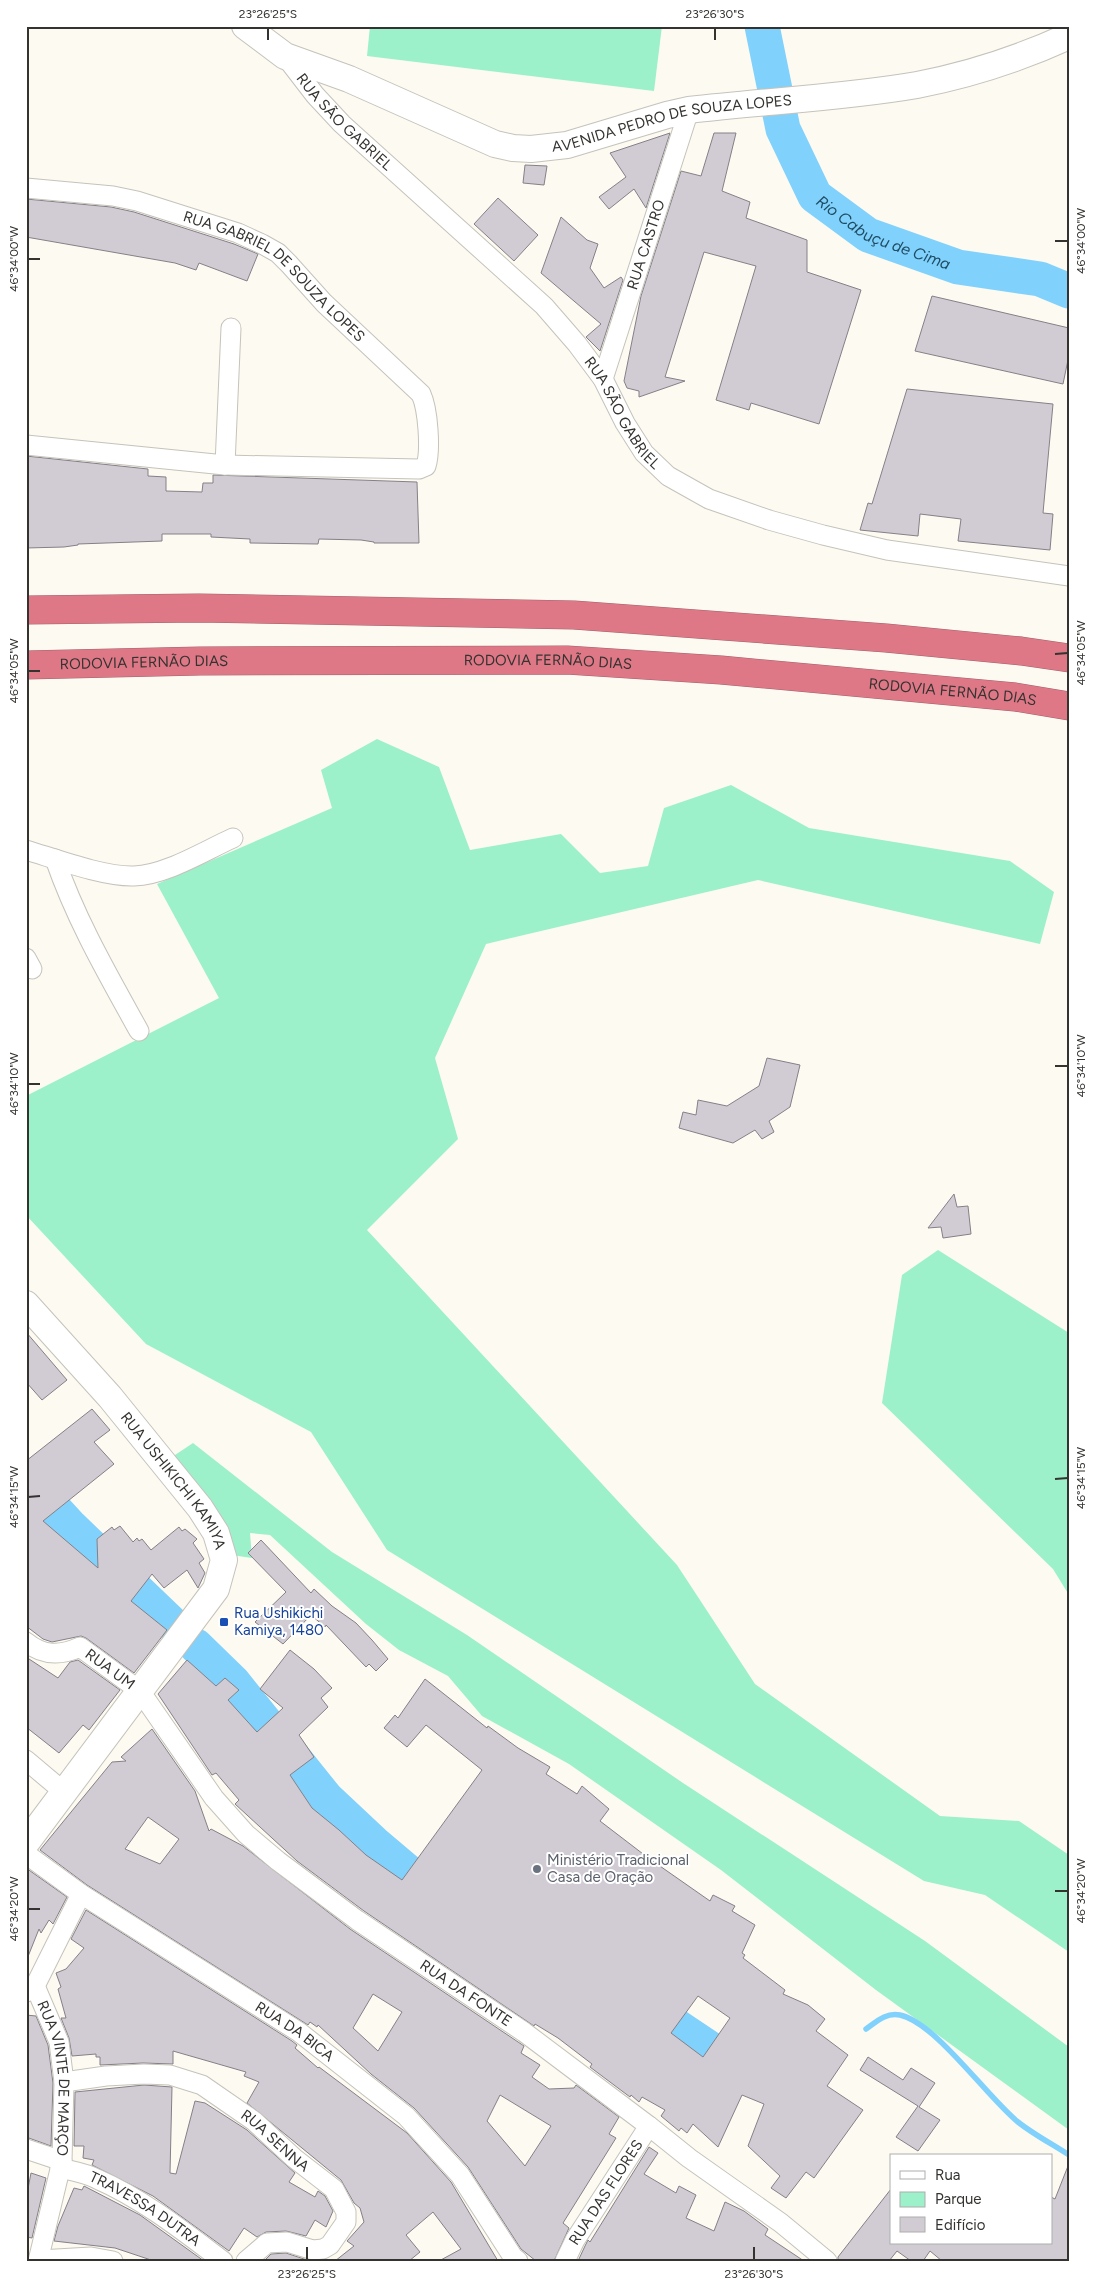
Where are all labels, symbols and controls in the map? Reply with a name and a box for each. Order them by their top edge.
text: 23°26'25"S [239,7,297,21]
text: 23°26'30"S [686,7,745,21]
street label: RUA SÃO GABRIEL [293,70,396,174]
street label: AVENIDA PEDRO DE SOUZA LOPES [551,91,792,156]
water label: Rio Cabuçu de Cima [813,191,953,273]
street label: RUA CASTRO [623,197,669,292]
street label: RUA GABRIEL DE SOUZA LOPES [181,207,369,346]
text: 46°34'00"W [1074,208,1088,274]
text: 46°34'00"W [7,226,21,292]
street label: RUA SÃO GABRIEL [581,353,664,473]
text: 46°34'05"W [1074,620,1088,686]
text: 46°34'05"W [7,638,21,704]
street label: RODOVIA FERNÃO DIAS [464,651,633,673]
street label: RODOVIA FERNÃO DIAS [59,652,228,673]
street label: RODOVIA FERNÃO DIAS [868,675,1038,709]
text: 46°34'10"W [1074,1034,1088,1098]
text: 46°34'10"W [7,1052,21,1116]
street label: RUA USHIKICHI KAMIYA [117,1408,229,1552]
text: 46°34'15"W [1074,1446,1088,1509]
text: 46°34'15"W [7,1465,21,1528]
place label: Rua Ushikichi Kamiya, 1480 [234,1604,324,1639]
marker: Rua Ushikichi Kamiya, 1480 [218,1616,230,1628]
street label: RUA UM [82,1645,138,1693]
place label: Ministério Tradicional Casa de Oração [547,1851,689,1886]
text: 46°34'20"W [1074,1858,1088,1923]
marker: Ministério Tradicional Casa de Oração [531,1863,543,1875]
text: 46°34'20"W [7,1876,21,1941]
street label: RUA DA FONTE [417,1956,515,2030]
street label: RUA VINTE DE MARÇO [33,1998,73,2156]
street label: RUA DA BICA [252,1998,338,2065]
street label: RUA SENNA [237,2106,313,2175]
street label: RUA DAS FLORES [565,2136,647,2249]
legend [890,2154,1052,2244]
text: Rua [935,2166,960,2184]
street label: TRAVESSA DUTRA [87,2168,204,2250]
text: Parque [935,2190,982,2208]
text: Edifício [935,2216,986,2234]
text: 23°26'25"S [278,2267,336,2281]
text: 23°26'30"S [725,2267,784,2281]

